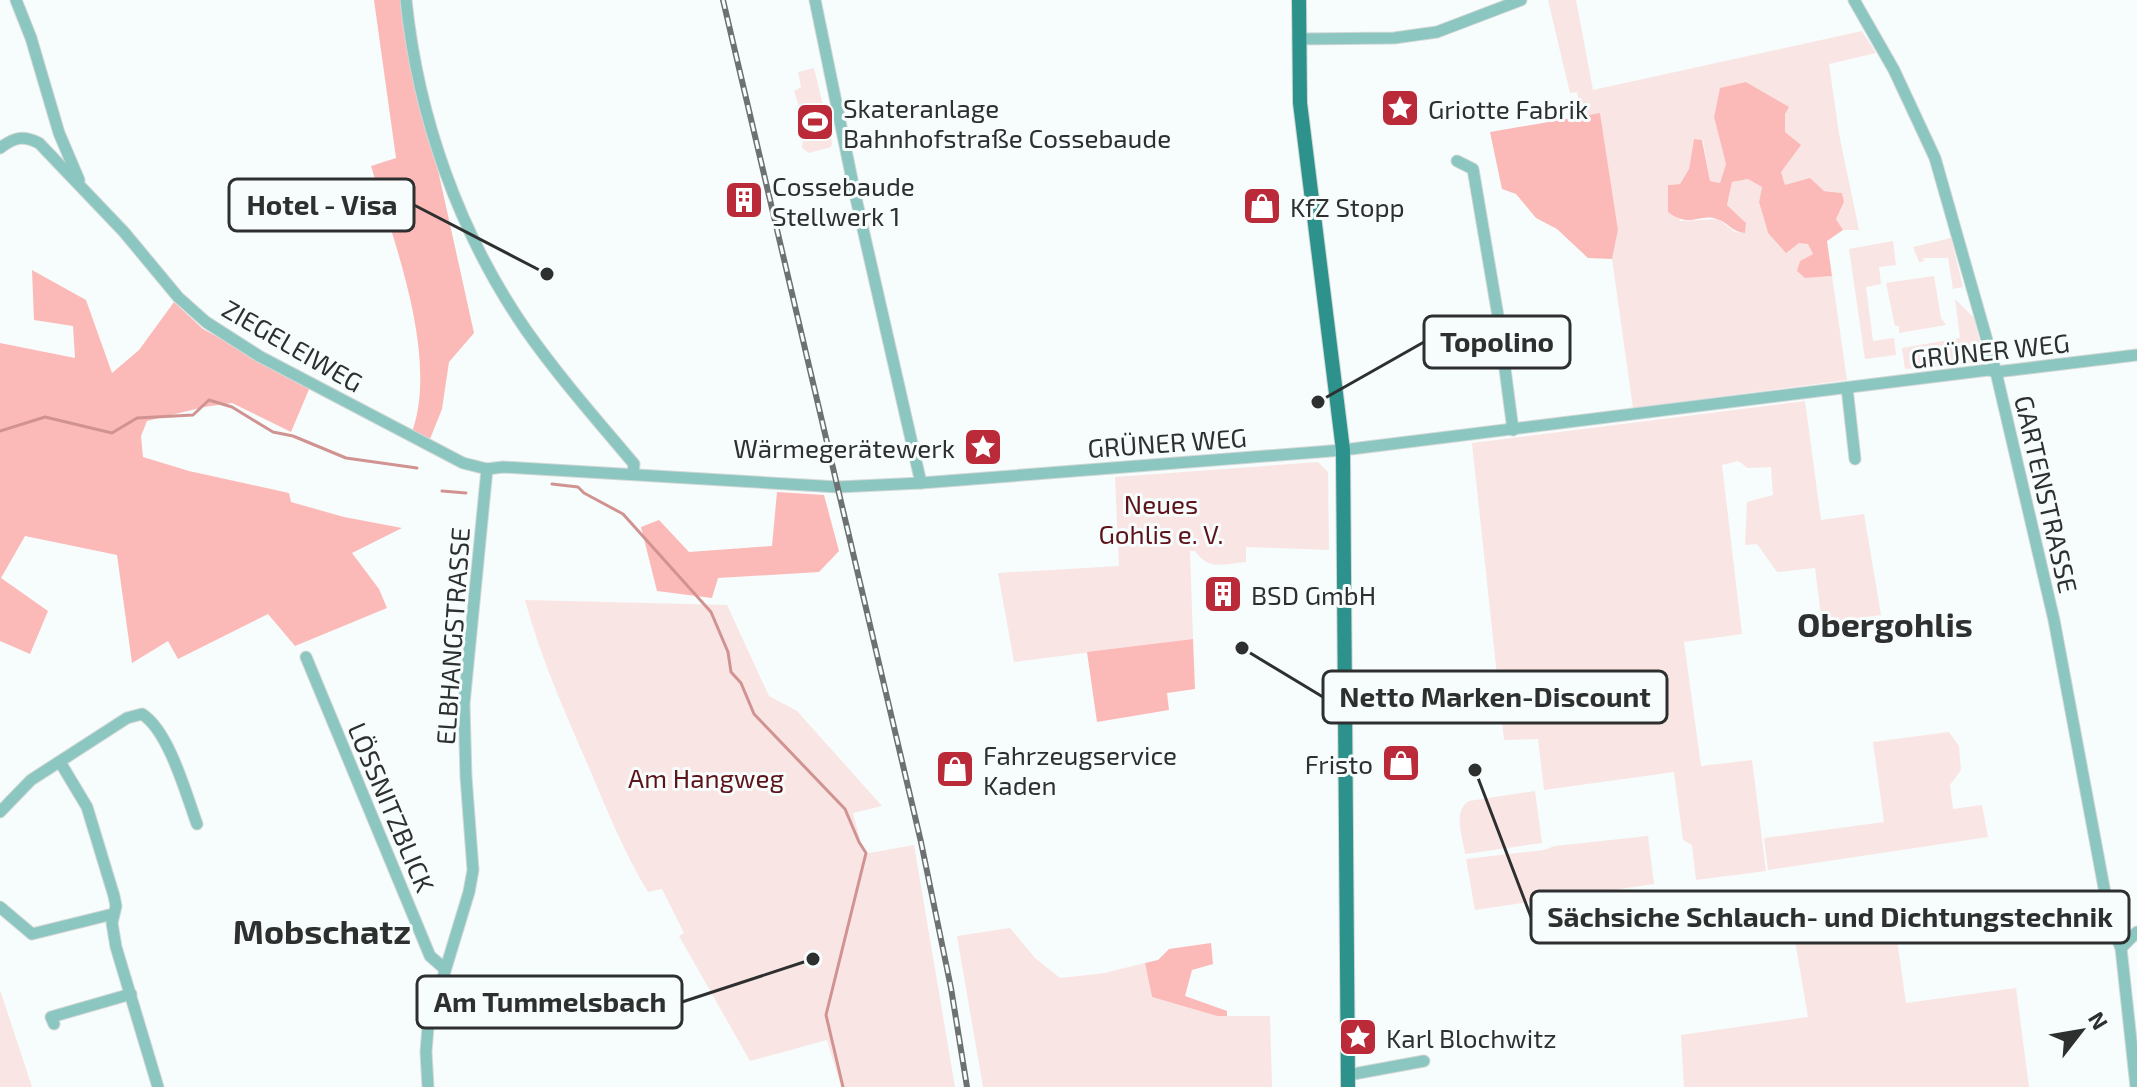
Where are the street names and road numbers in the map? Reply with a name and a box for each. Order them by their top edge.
street label: ZIEGELEIWEG [217,292,369,398]
street label: GRÜNER WEG [1909,326,2071,374]
street label: GARTENSTRASSE [2009,392,2085,596]
street label: GRÜNER WEG [1086,421,1248,463]
street label: ELBHANGSTRASSE [429,526,475,746]
street label: LÖSSNITZBLICK [342,718,442,896]

